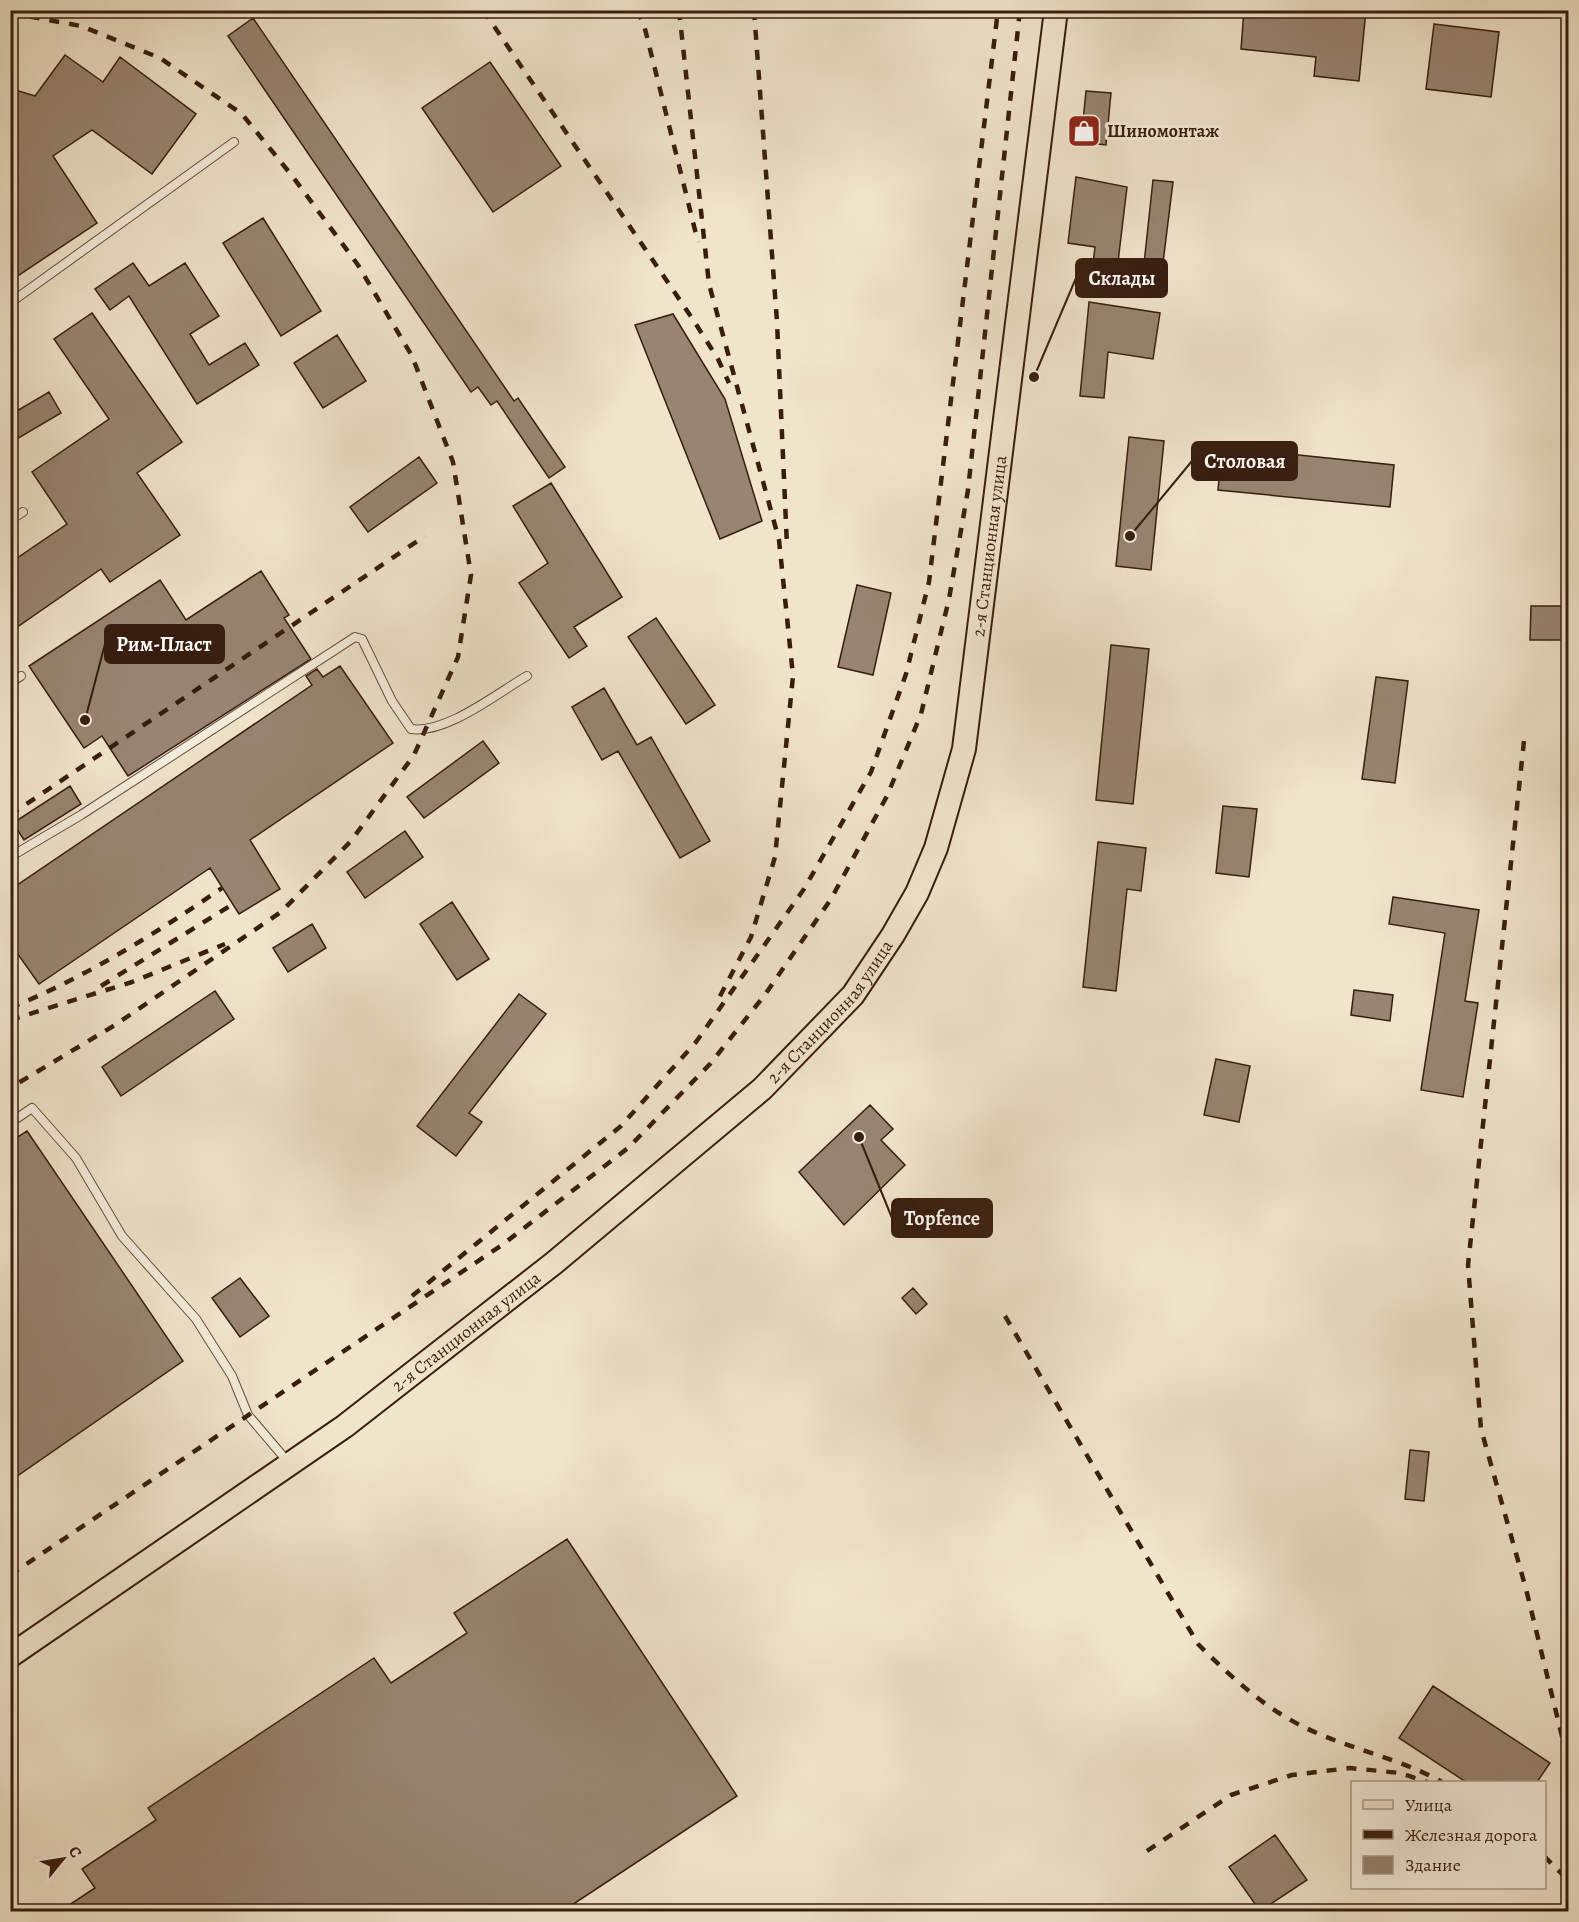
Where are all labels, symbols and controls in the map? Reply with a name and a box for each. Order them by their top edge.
shop icon: Шиномонтаж [1066,113,1102,149]
place label: Шиномонтаж [1107,119,1219,143]
callout: Склады [1076,259,1167,297]
text: Склады [1088,265,1156,292]
callout: Столовая [1192,442,1297,480]
text: Столовая [1204,448,1286,475]
street label: 2-я Станционная улица [966,453,1013,638]
callout: Рим-Пласт [105,625,224,663]
text: Рим-Пласт [116,631,212,658]
street label: 2-я Станционная улица [762,935,899,1089]
callout: Topfence [892,1199,992,1237]
text: Topfence [904,1205,980,1232]
street label: 2-я Станционная улица [387,1265,546,1397]
legend [1351,1781,1546,1889]
text: Улица [1405,1793,1453,1817]
text: Железная дорога [1405,1823,1538,1847]
north arrow [33,1829,93,1889]
text: С [63,1842,87,1862]
text: Здание [1405,1853,1461,1877]

